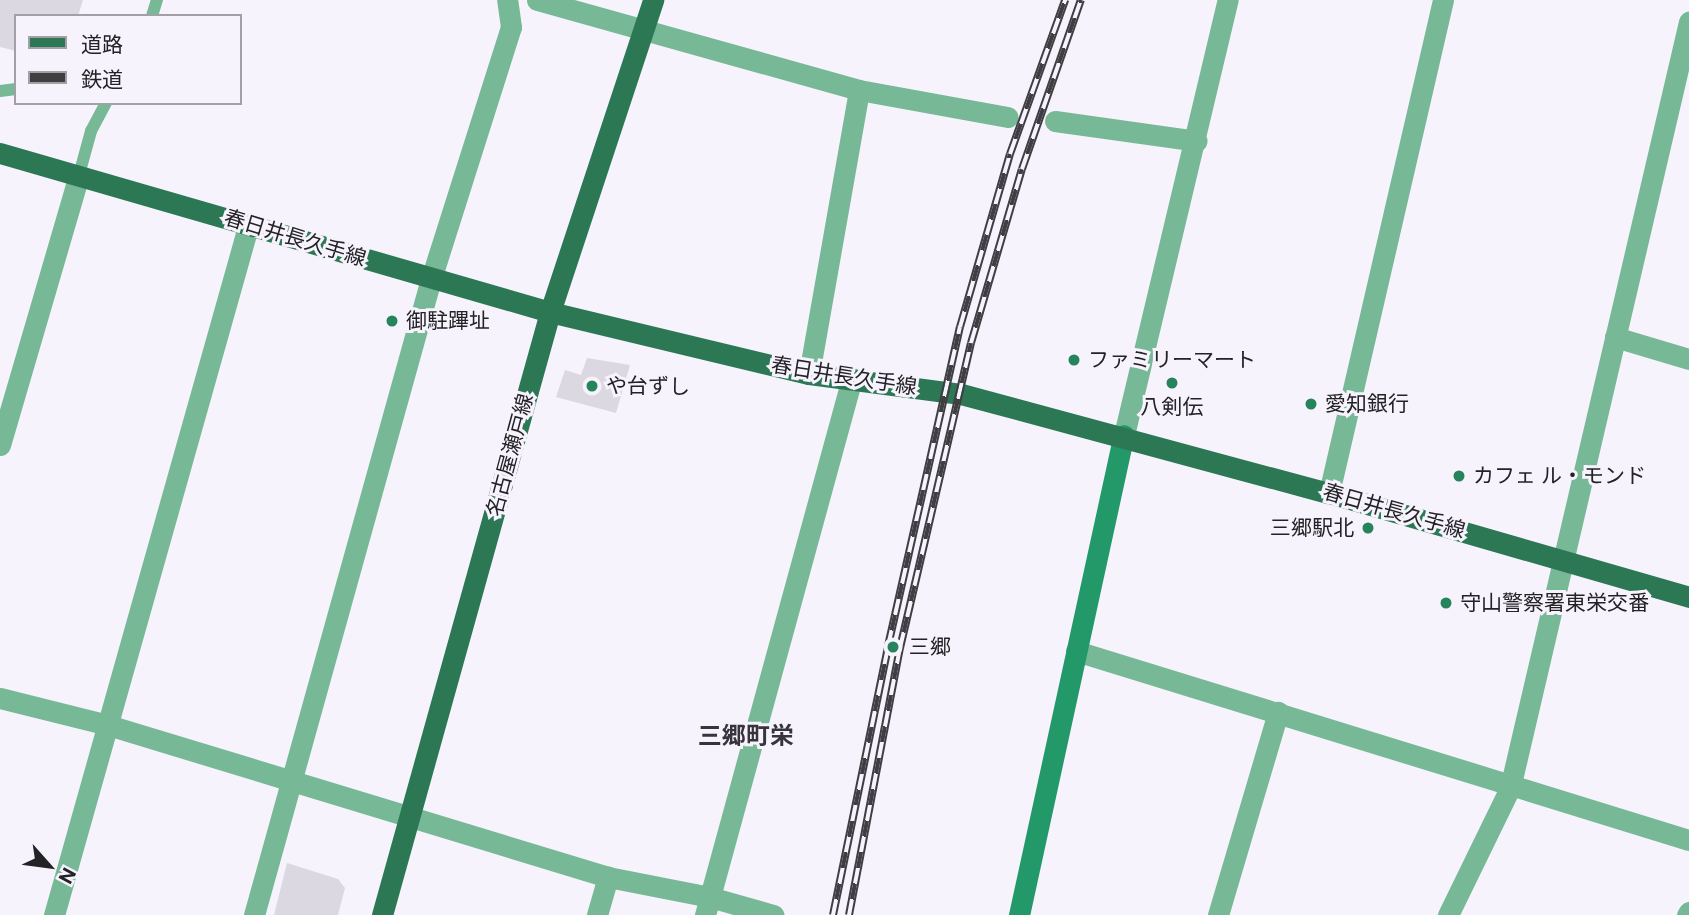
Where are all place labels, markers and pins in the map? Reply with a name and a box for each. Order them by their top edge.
place label: 御駐蹕址 [406,308,490,334]
marker: 御駐蹕址 [384,313,400,329]
place label: ファミリーマート [1088,347,1256,373]
marker: ファミリーマート [1066,352,1082,368]
place label: や台ずし [606,373,690,399]
marker: 八剣伝 [1164,375,1180,391]
marker: や台ずし [584,378,600,394]
place label: 愛知銀行 [1325,391,1409,417]
place label: 八剣伝 [1141,394,1203,420]
marker: 愛知銀行 [1303,396,1319,412]
place label: カフェ ル・モンド [1473,463,1646,489]
marker: カフェ ル・モンド [1451,468,1467,484]
place label: 三郷駅北 [1270,515,1354,541]
marker: 三郷駅北 [1360,520,1376,536]
place label: 守山警察署東栄交番 [1460,590,1649,616]
marker: 守山警察署東栄交番 [1438,595,1454,611]
place label: 三郷 [909,634,951,660]
marker: 三郷 [883,637,903,657]

